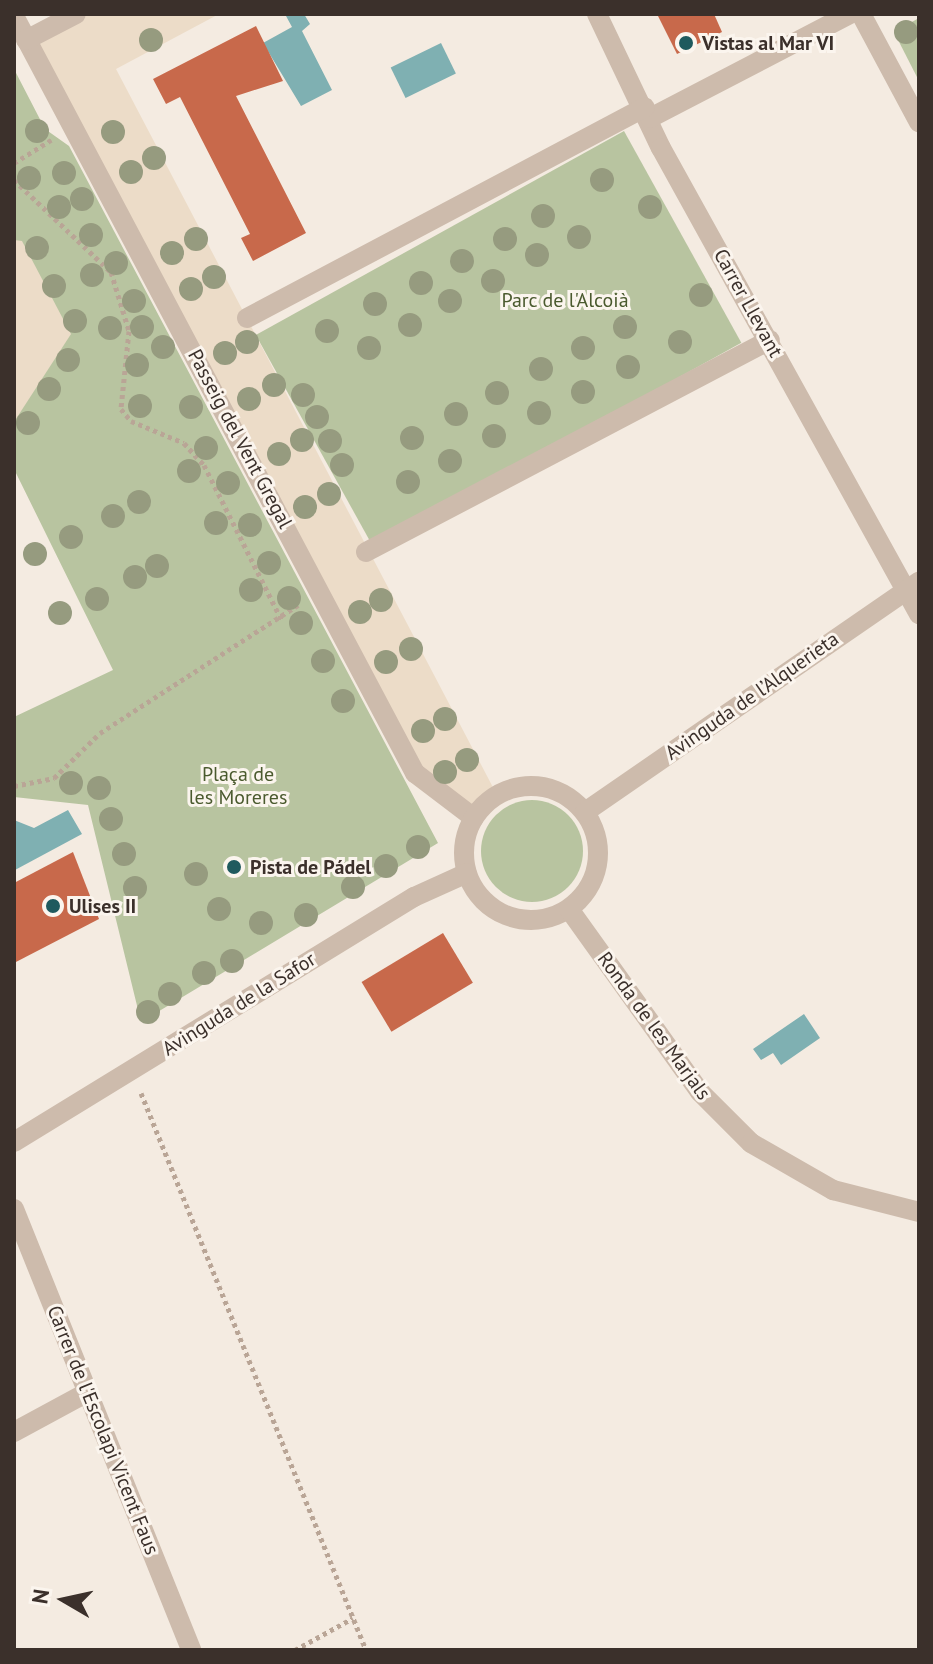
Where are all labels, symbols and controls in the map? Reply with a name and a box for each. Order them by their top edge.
place label: Vistas al Mar VI [702,31,835,55]
marker: Vistas al Mar VI [677,34,695,52]
street label: Carrer Llevant [708,245,788,361]
park label: Parc de l'Alcoià [501,288,629,312]
street label: Passeig del Vent Gregal [182,345,298,533]
street label: Avinguda de l’Alquerieta [661,627,843,765]
park label: Plaça de les Moreres [189,763,287,810]
place label: Pista de Pádel [250,855,371,879]
marker: Pista de Pádel [225,858,243,876]
place label: Ulises II [69,894,136,918]
marker: Ulises II [44,897,62,915]
street label: Avinguda de la Safor [158,947,320,1061]
street label: Ronda de les Marjals [592,947,716,1105]
street label: Carrer de l'Escolapi Vicent Faus [42,1302,164,1558]
north arrow [24,1560,104,1640]
text: N [25,1587,55,1606]

